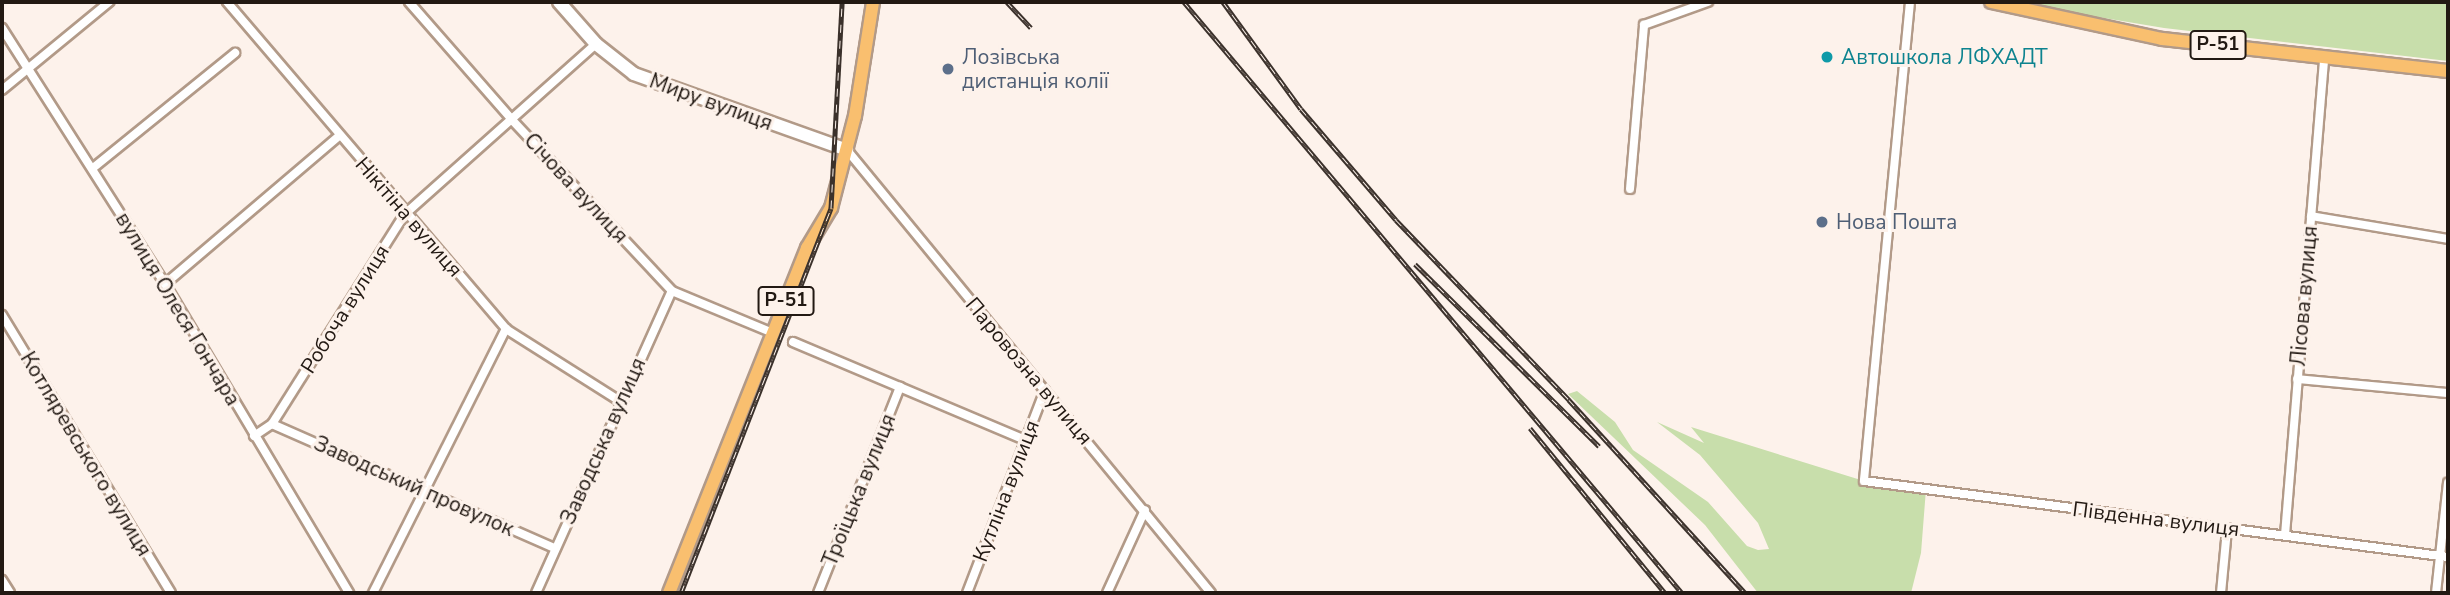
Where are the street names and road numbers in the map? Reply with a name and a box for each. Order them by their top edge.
road number: Р-51 [2188,30,2248,60]
street label: Миру вулиця [646,68,776,136]
street label: Січова вулиця [519,128,633,248]
street label: Нікітіна вулиця [350,152,468,282]
street label: вулиця Олеся Гончара [110,208,246,410]
street label: Лісова вулиця [2285,225,2323,367]
street label: Робоча вулиця [295,240,395,378]
road number: Р-51 [756,286,816,316]
street label: Паровозна вулиця [960,292,1098,450]
street label: Котляревського вулиця [15,347,157,561]
street label: Заводська вулиця [555,354,651,528]
street label: Троїцька вулиця [817,410,901,570]
street label: Кутліна вулиця [967,417,1045,565]
street label: Заводський провулок [310,431,518,541]
street label: Південна вулиця [2071,496,2241,542]

